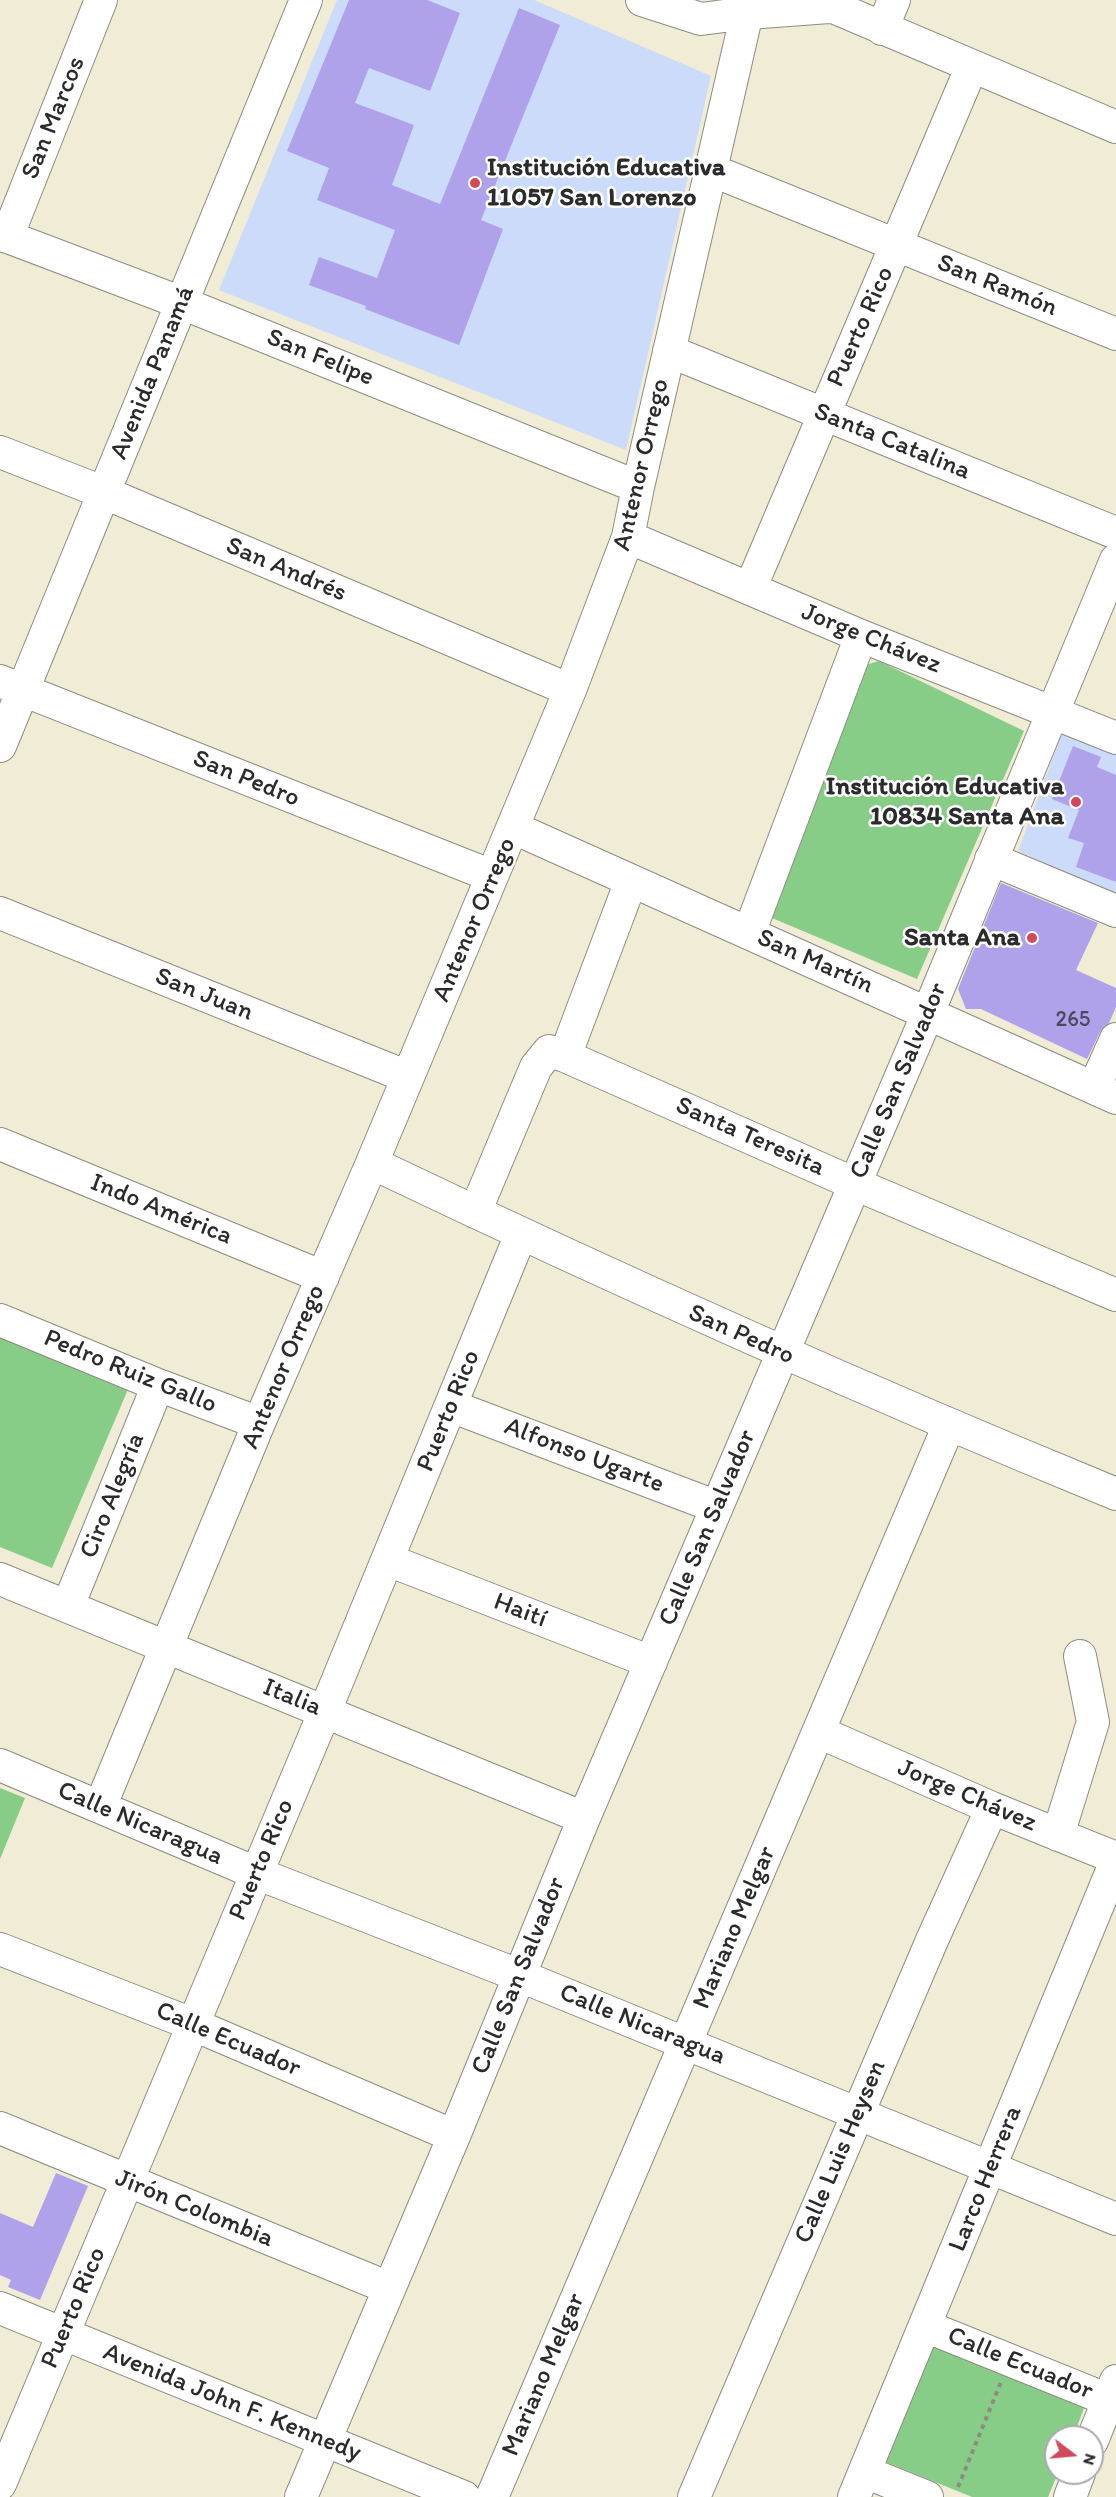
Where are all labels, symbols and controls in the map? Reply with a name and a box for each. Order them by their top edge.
street label: San Marcos [15,52,93,184]
place label: Institución Educativa 11057 San Lorenzo [487,152,725,213]
marker: Institución Educativa 11057 San Lorenzo [468,176,482,190]
street label: San Ramón [932,248,1062,324]
street label: Puerto Rico [821,262,901,392]
street label: Avenida Panamá [104,282,202,464]
street label: San Felipe [262,322,378,394]
street label: Antenor Orrego [607,376,677,554]
street label: Santa Catalina [809,396,975,488]
street label: San Andrés [221,531,351,609]
street label: Jorge Chávez [797,597,945,681]
street label: San Pedro [188,743,304,815]
place label: Institución Educativa 10834 Santa Ana [826,771,1064,832]
marker: Institución Educativa 10834 Santa Ana [1069,795,1083,809]
street label: Antenor Orrego [426,833,524,1007]
place label: Santa Ana [904,922,1020,954]
street label: San Martín [752,923,878,1001]
marker: Santa Ana [1025,931,1039,945]
street label: San Juan [150,961,258,1029]
street label: Calle San Salvador [844,978,954,1184]
house number: 265 [1056,1007,1090,1033]
street label: Santa Teresita [671,1090,829,1184]
street label: Indo América [86,1167,236,1253]
street label: Antenor Orrego [235,1280,333,1454]
street label: San Pedro [683,1298,799,1372]
street label: Pedro Ruiz Gallo [39,1323,221,1421]
street label: Puerto Rico [410,1346,488,1476]
street label: Alfonso Ugarte [500,1411,668,1501]
street label: Calle San Salvador [653,1425,763,1631]
street label: Ciro Alegría [74,1429,152,1563]
street label: Haití [489,1587,551,1635]
street label: Italia [258,1672,326,1724]
street label: Jorge Chávez [893,1753,1041,1839]
street label: Calle Nicaragua [53,1775,227,1873]
street label: Puerto Rico [223,1795,301,1925]
street label: Mariano Melgar [687,1842,783,2014]
street label: Calle San Salvador [465,1873,573,2079]
street label: Calle Nicaragua [554,1978,730,2072]
street label: Calle Ecuador [151,1995,305,2085]
street label: Calle Luis Heysen [788,2056,894,2248]
street label: Larco Herrera [943,2101,1029,2257]
street label: Jirón Colombia [110,2163,278,2255]
street label: Puerto Rico [35,2243,113,2373]
street label: Mariano Melgar [496,2289,592,2461]
street label: Calle Ecuador [943,2321,1097,2407]
street label: Avenida John F. Kennedy [98,2337,366,2469]
north arrow [1044,2425,1104,2485]
text: N [1079,2452,1100,2467]

